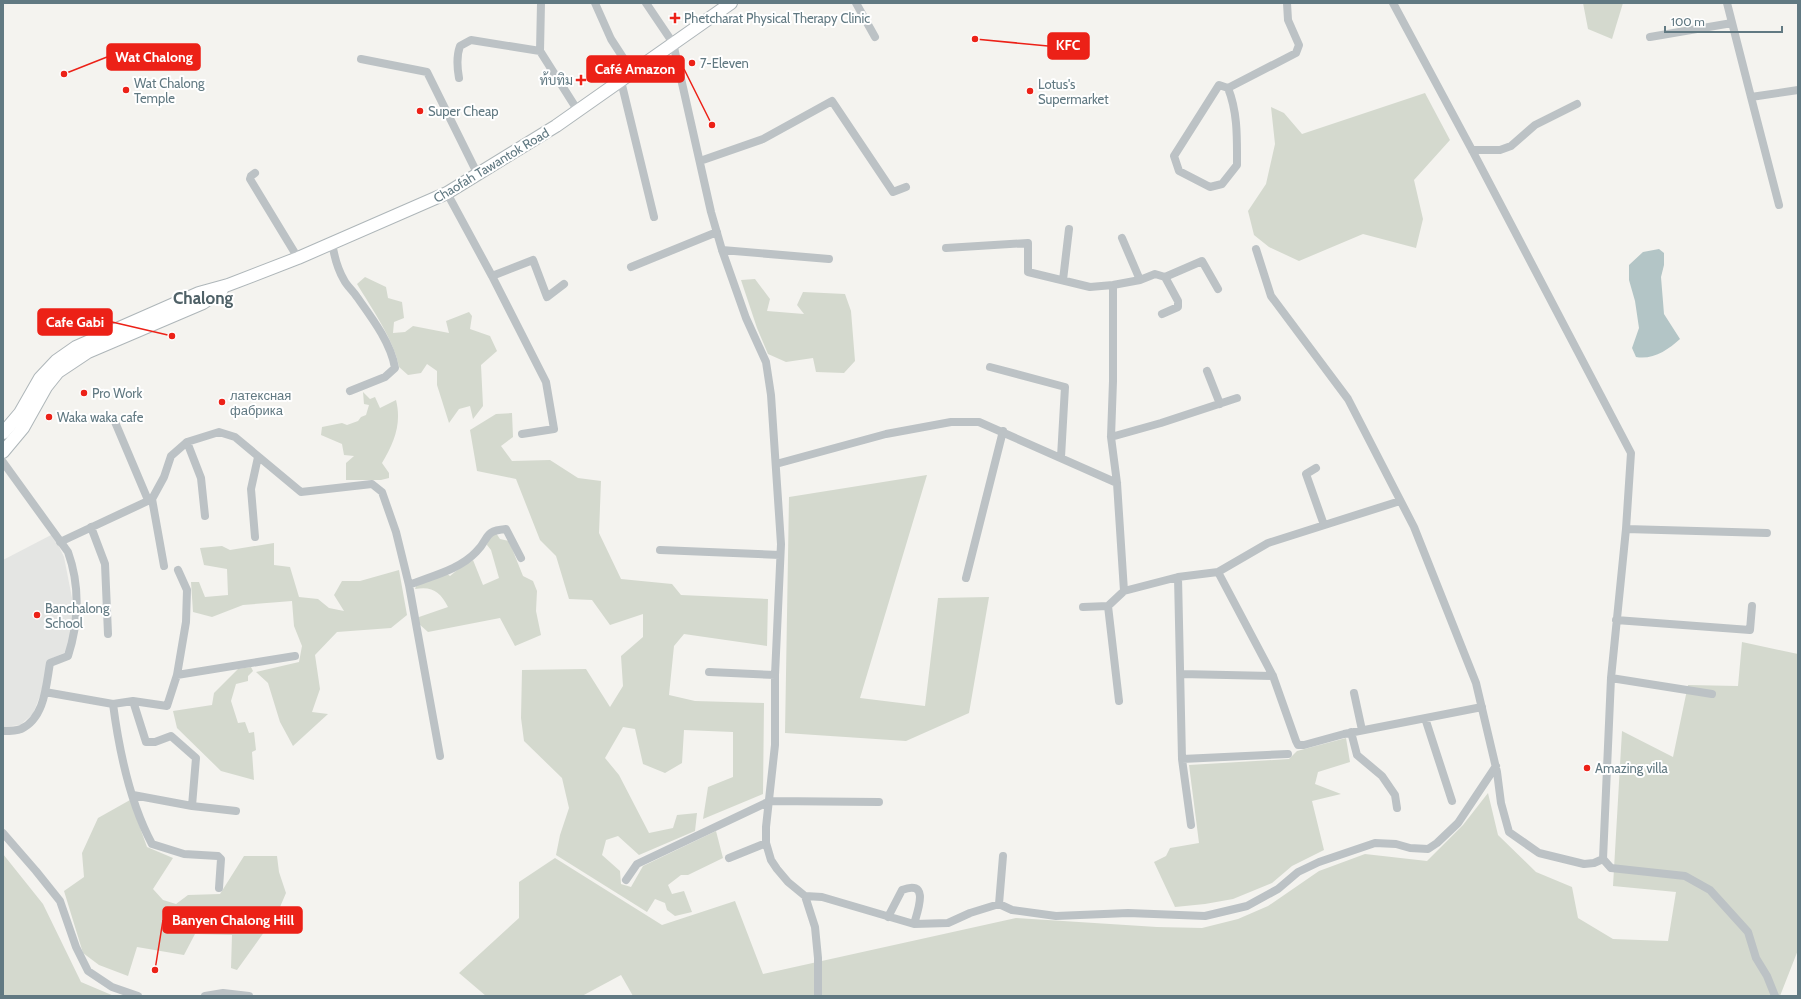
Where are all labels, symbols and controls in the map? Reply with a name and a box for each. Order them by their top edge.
scale bar [1665,8,1782,34]
place label: Phetcharat Physical Therapy Clinic [684,10,870,26]
marker: Phetcharat Physical Therapy Clinic [669,12,681,24]
text: 100 m [1671,14,1705,29]
callout: KFC [1048,33,1089,59]
text: KFC [1056,36,1081,54]
callout: Wat Chalong [107,44,200,70]
text: Wat Chalong [115,48,193,66]
place label: 7-Eleven [700,55,749,71]
callout: Café Amazon [587,56,684,82]
marker: 7-Eleven [687,58,697,68]
text: Café Amazon [595,60,675,78]
place label: ท้บทิม [540,71,573,88]
place label: Wat Chalong Temple [134,75,205,106]
marker: ท้บทิม [576,75,586,85]
place label: Lotus's Supermarket [1038,76,1109,107]
marker: Wat Chalong Temple [121,85,131,95]
marker: Lotus's Supermarket [1025,86,1035,96]
place label: Super Cheap [428,103,498,119]
marker: Super Cheap [415,106,425,116]
street label: Chaofah Tawantok Road [430,124,552,206]
district label: Chalong [173,288,234,308]
callout: Cafe Gabi [38,309,112,335]
text: Cafe Gabi [46,313,104,331]
place label: Pro Work [92,385,142,401]
place label: латексная фабрика [230,387,291,418]
marker: Pro Work [79,388,89,398]
marker: латексная фабрика [217,397,227,407]
place label: Waka waka cafe [57,409,144,425]
marker: Waka waka cafe [44,412,54,422]
place label: Banchalong School [45,600,110,631]
marker: Banchalong School [32,610,42,620]
place label: Amazing villa [1595,760,1668,776]
marker: Amazing villa [1582,763,1592,773]
callout: Banyen Chalong Hill [163,907,302,933]
text: Banyen Chalong Hill [172,911,294,929]

